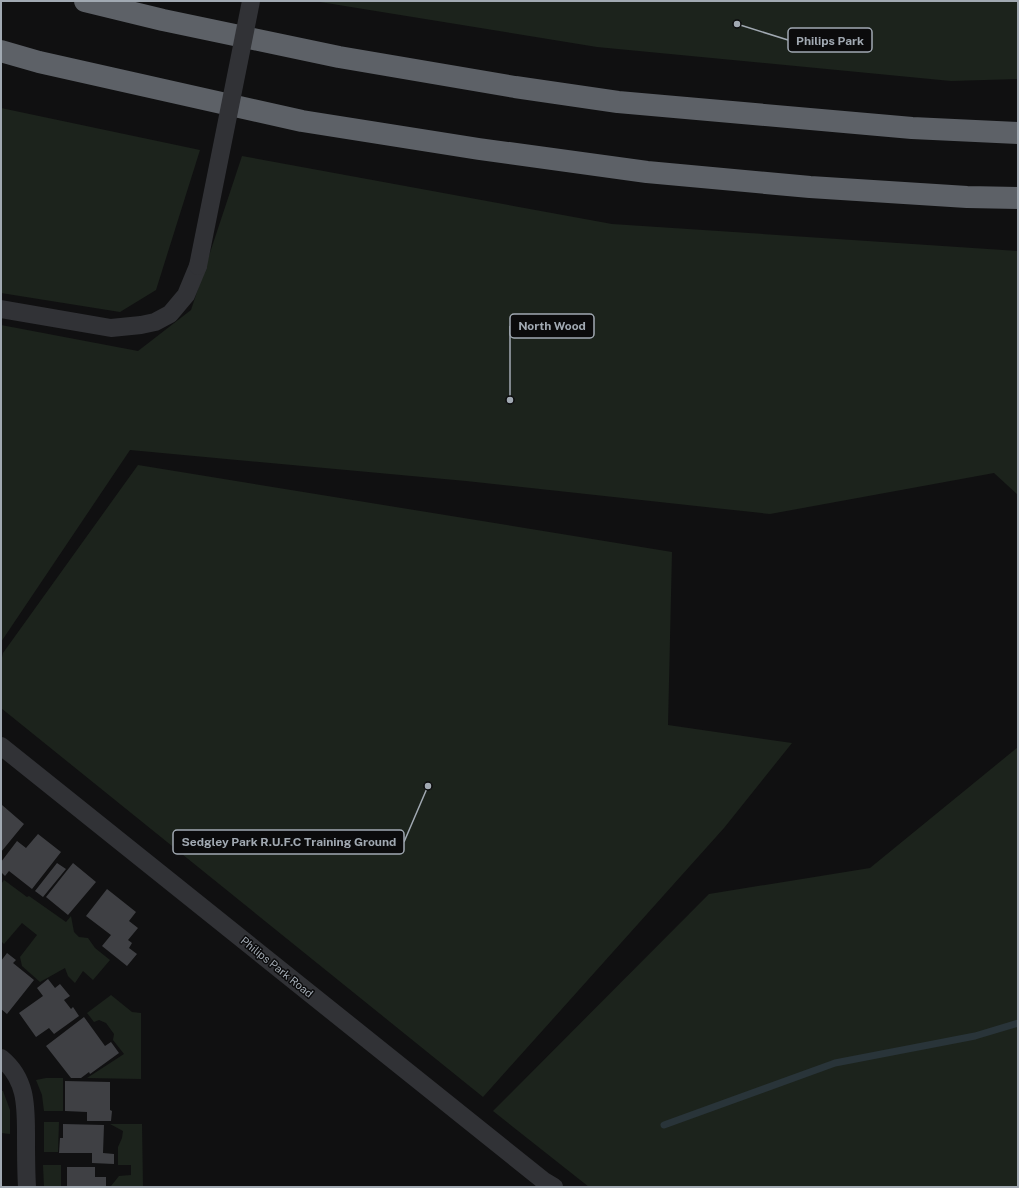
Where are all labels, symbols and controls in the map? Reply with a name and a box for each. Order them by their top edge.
callout: Philips Park [788,28,872,52]
text: Philips Park [796,34,864,48]
callout: North Wood [510,314,594,338]
text: North Wood [518,319,586,333]
callout: Sedgley Park R.U.F.C Training Ground [173,830,404,854]
text: Sedgley Park R.U.F.C Training Ground [182,835,396,849]
street label: Philips Park Road [239,934,315,1000]

